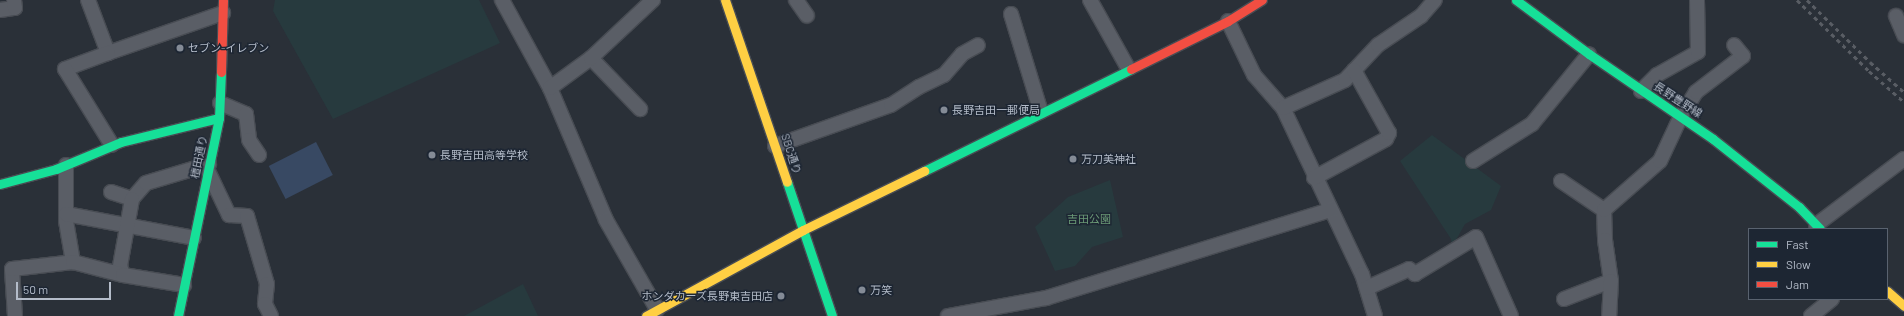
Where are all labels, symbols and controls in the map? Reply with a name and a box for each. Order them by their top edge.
place label: セブン-イレブン [188,41,269,55]
marker: セブン-イレブン [175,43,185,53]
street label: 長野豊野線 [1651,79,1705,121]
place label: 長野吉田一郵便局 [952,103,1040,117]
marker: 長野吉田一郵便局 [939,105,949,115]
street label: SBC通り [778,132,804,176]
street label: 檀田通り [188,134,210,180]
place label: 長野吉田高等学校 [440,148,528,162]
marker: 長野吉田高等学校 [427,150,437,160]
place label: 万刀美神社 [1081,152,1136,166]
marker: 万刀美神社 [1068,154,1078,164]
park label: 吉田公園 [1067,212,1111,226]
legend [1748,228,1888,300]
text: Fast [1786,237,1809,251]
text: Slow [1786,257,1811,271]
scale bar [18,274,113,300]
text: Jam [1786,277,1809,291]
text: 50 m [23,282,48,296]
place label: 万笑 [870,283,892,297]
marker: 万笑 [857,285,867,295]
place label: ホンダカーズ長野東吉田店 [641,289,773,303]
marker: ホンダカーズ長野東吉田店 [776,291,786,301]

